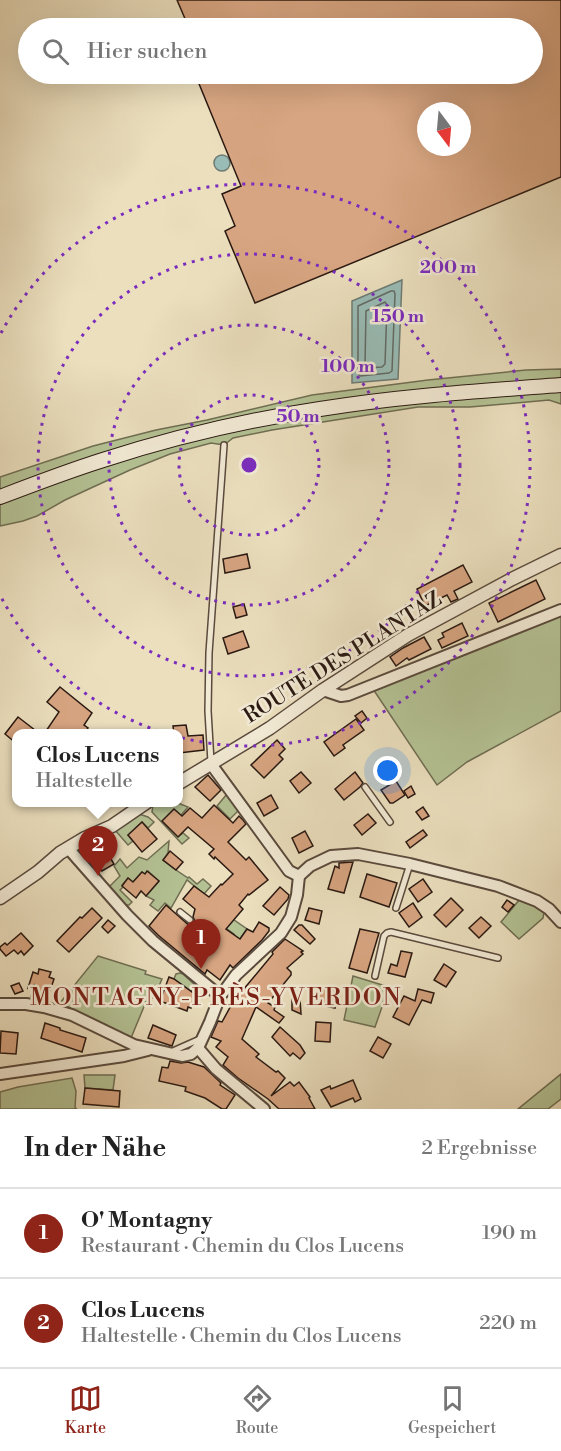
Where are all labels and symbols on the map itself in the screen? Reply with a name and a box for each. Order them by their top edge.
north arrow [417,102,471,156]
text: 200 m [420,256,477,279]
text: 150 m [372,305,425,328]
text: 100 m [321,355,375,378]
text: 50 m [276,405,320,428]
centre of rings [239,455,259,475]
street label: ROUTE DES PLANTAZ [239,586,447,730]
your location [373,756,402,785]
pin: 2 [78,826,118,876]
pin: 1 [182,920,220,969]
district label: MONTAGNY-PRÈS-YVERDON [30,982,402,1013]

